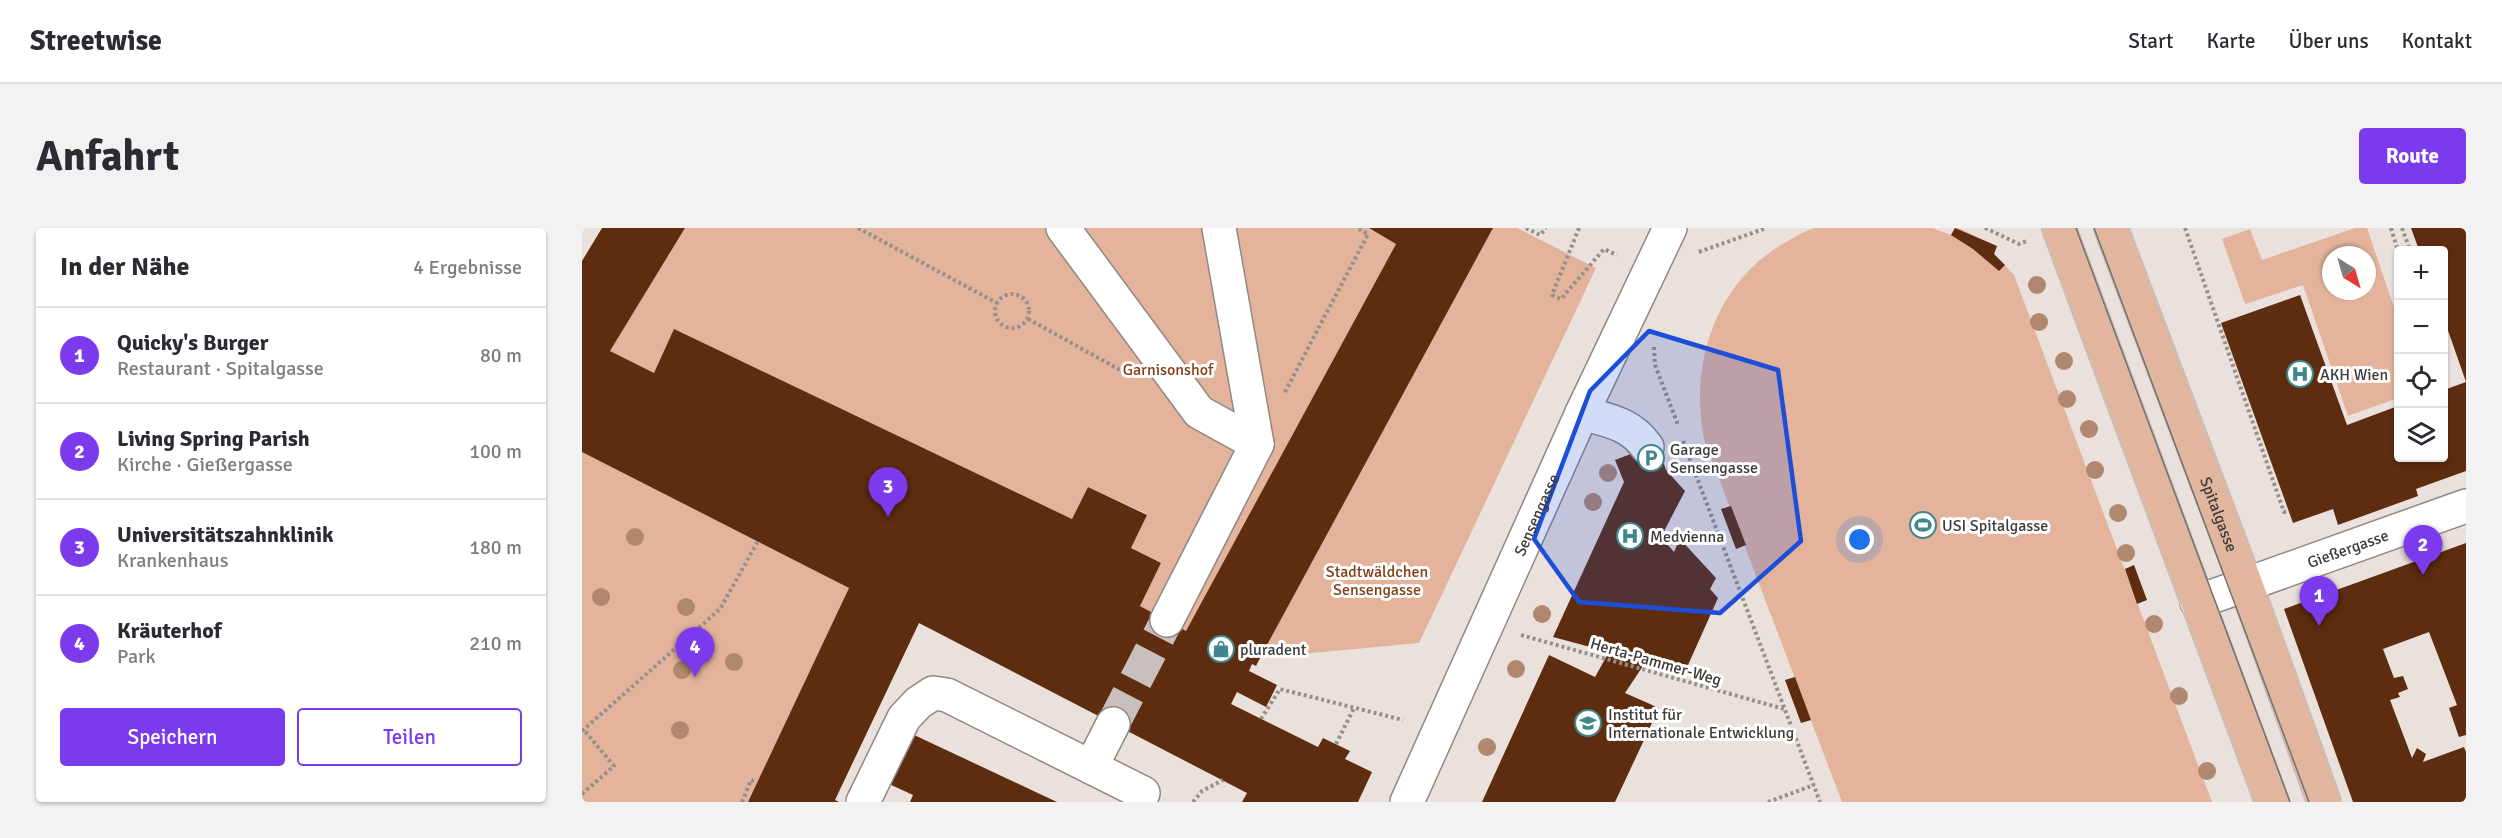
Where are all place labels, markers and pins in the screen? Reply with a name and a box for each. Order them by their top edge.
hospital icon: AKH Wien [2285,359,2315,389]
place label: AKH Wien [2320,365,2388,385]
place label: Garage Sensengasse [1670,440,1758,478]
parking icon: Garage Sensengasse [1636,443,1666,473]
pin: 3 [868,468,908,517]
sports icon: USI Spitalgasse [1908,510,1938,540]
place label: USI Spitalgasse [1942,516,2048,536]
hospital icon: Medvienna [1615,521,1645,551]
pin: 2 [2404,526,2442,575]
place label: Medvienna [1650,527,1724,547]
pin: 1 [2300,576,2338,626]
pin: 4 [676,628,714,677]
shop icon: pluradent [1206,634,1236,664]
place label: pluradent [1240,640,1307,660]
place label: Institut für Internationale Entwicklung [1608,705,1794,743]
school or university icon: Institut für Internationale Entwicklung [1573,708,1603,738]

